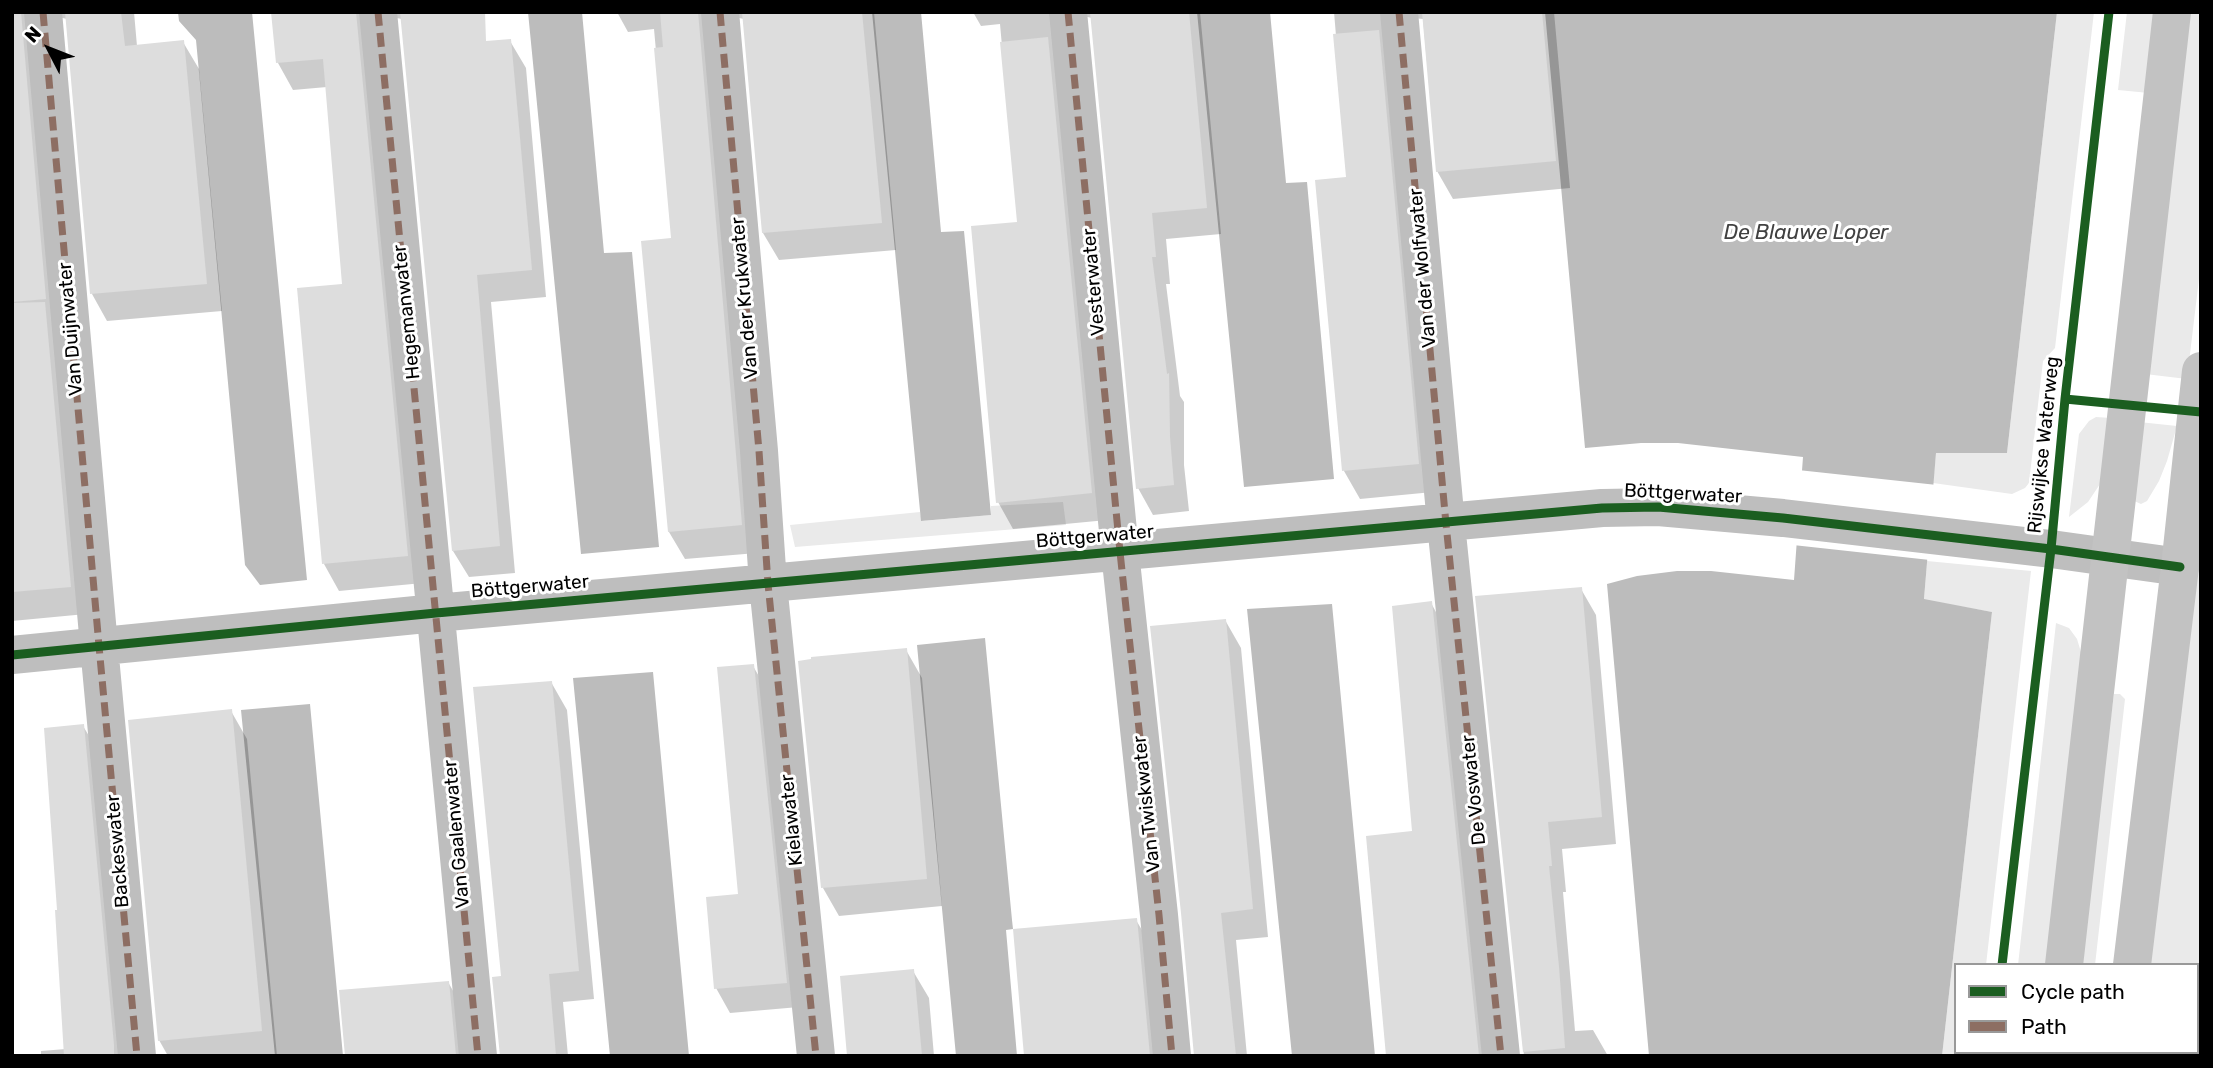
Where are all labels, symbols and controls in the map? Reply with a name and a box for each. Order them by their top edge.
north arrow [14,14,84,84]
text: N [20,22,46,47]
street label: Van der Wolfwater [1405,187,1441,349]
street label: Van der Krukwater [727,216,763,380]
water label: De Blauwe Loper [1724,220,1888,246]
street label: Vesterwater [1078,227,1110,337]
street label: Hegemanwater [389,243,425,381]
street label: Van Duijnwater [54,261,88,397]
street label: Rijswijkse Waterweg [2023,355,2065,535]
street label: Böttgerwater [1623,480,1743,508]
street label: Böttgerwater [1035,520,1155,554]
street label: Böttgerwater [470,570,590,604]
street label: Van Twiskwater [1128,734,1166,874]
street label: De Voswater [1457,734,1491,846]
street label: Van Gaalenwater [439,759,475,909]
street label: Kielawater [776,773,808,867]
street label: Backeswater [102,793,134,909]
legend [1954,963,2199,1054]
text: Cycle path [2021,979,2125,1004]
text: Path [2021,1014,2067,1039]

